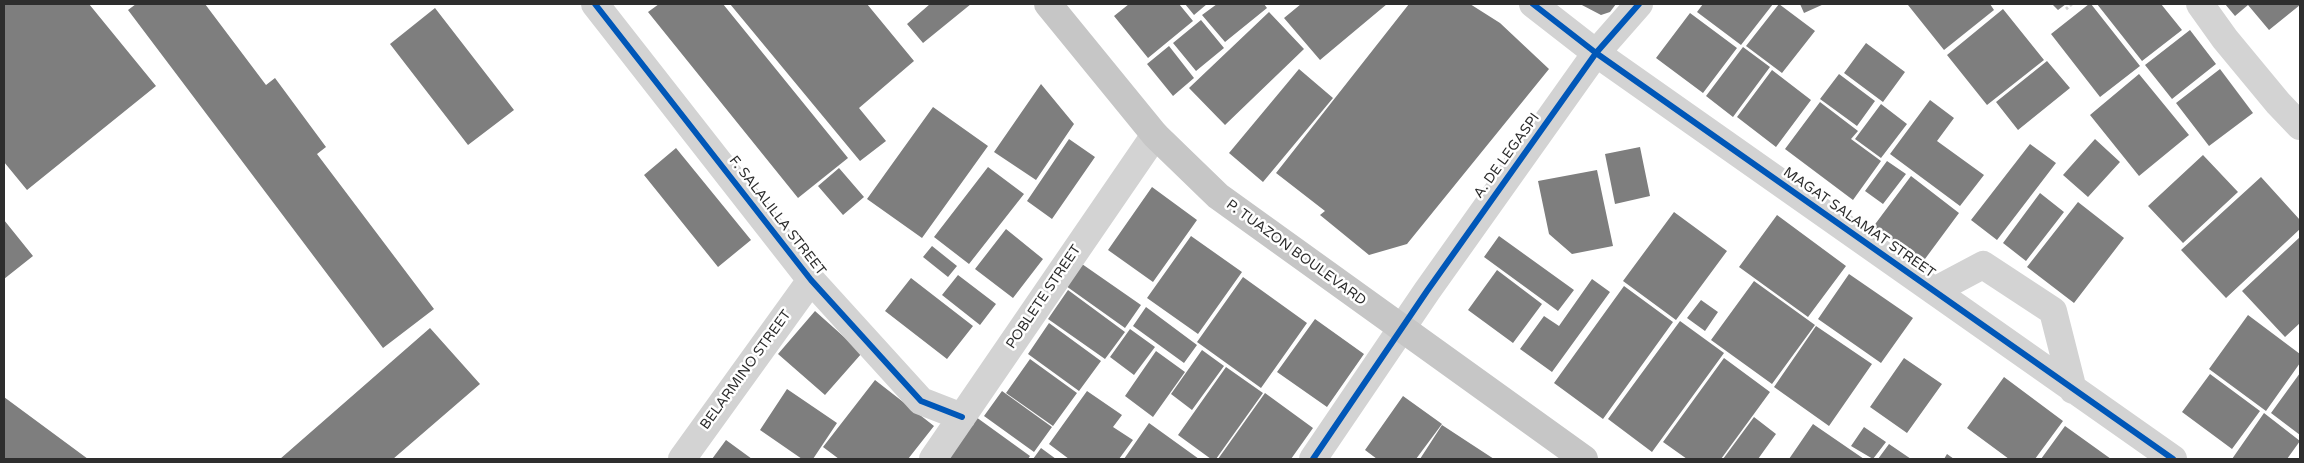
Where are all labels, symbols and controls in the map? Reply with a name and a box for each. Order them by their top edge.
street label: A. DE LEGASPI [1471,110,1543,202]
street label: F. SALALILLA STREET [725,153,829,279]
street label: MAGAT SALAMAT STREET [1780,164,1938,282]
street label: P. TUAZON BOULEVARD [1223,197,1369,309]
street label: POBLETE STREET [1003,242,1085,352]
street label: BELARMINO STREET [697,307,795,433]

